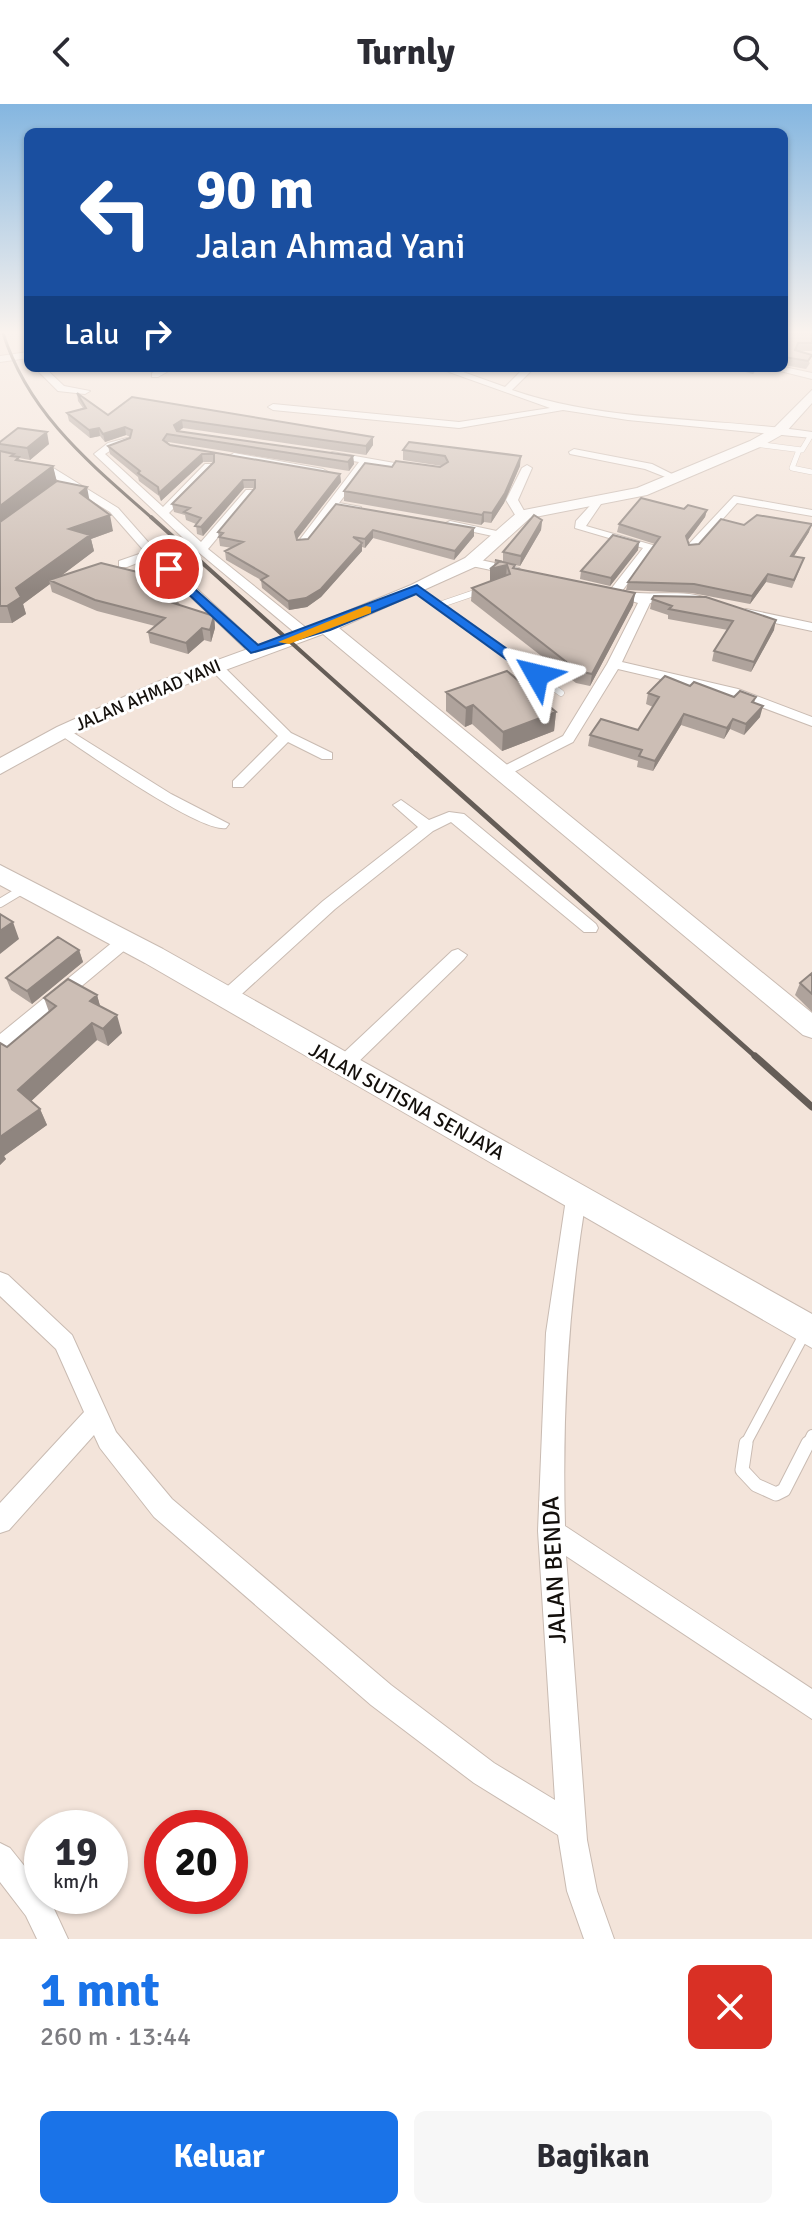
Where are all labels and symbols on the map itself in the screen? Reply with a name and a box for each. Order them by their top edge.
pin [135,535,203,603]
position arrow [495,633,579,717]
street label: JALAN AHMAD YANI [72,654,224,736]
street label: JALAN SUTISNA SENJAYA [305,1037,509,1166]
street label: JALAN BENDA [535,1495,573,1645]
speed limit sign: 20 [144,1810,248,1914]

